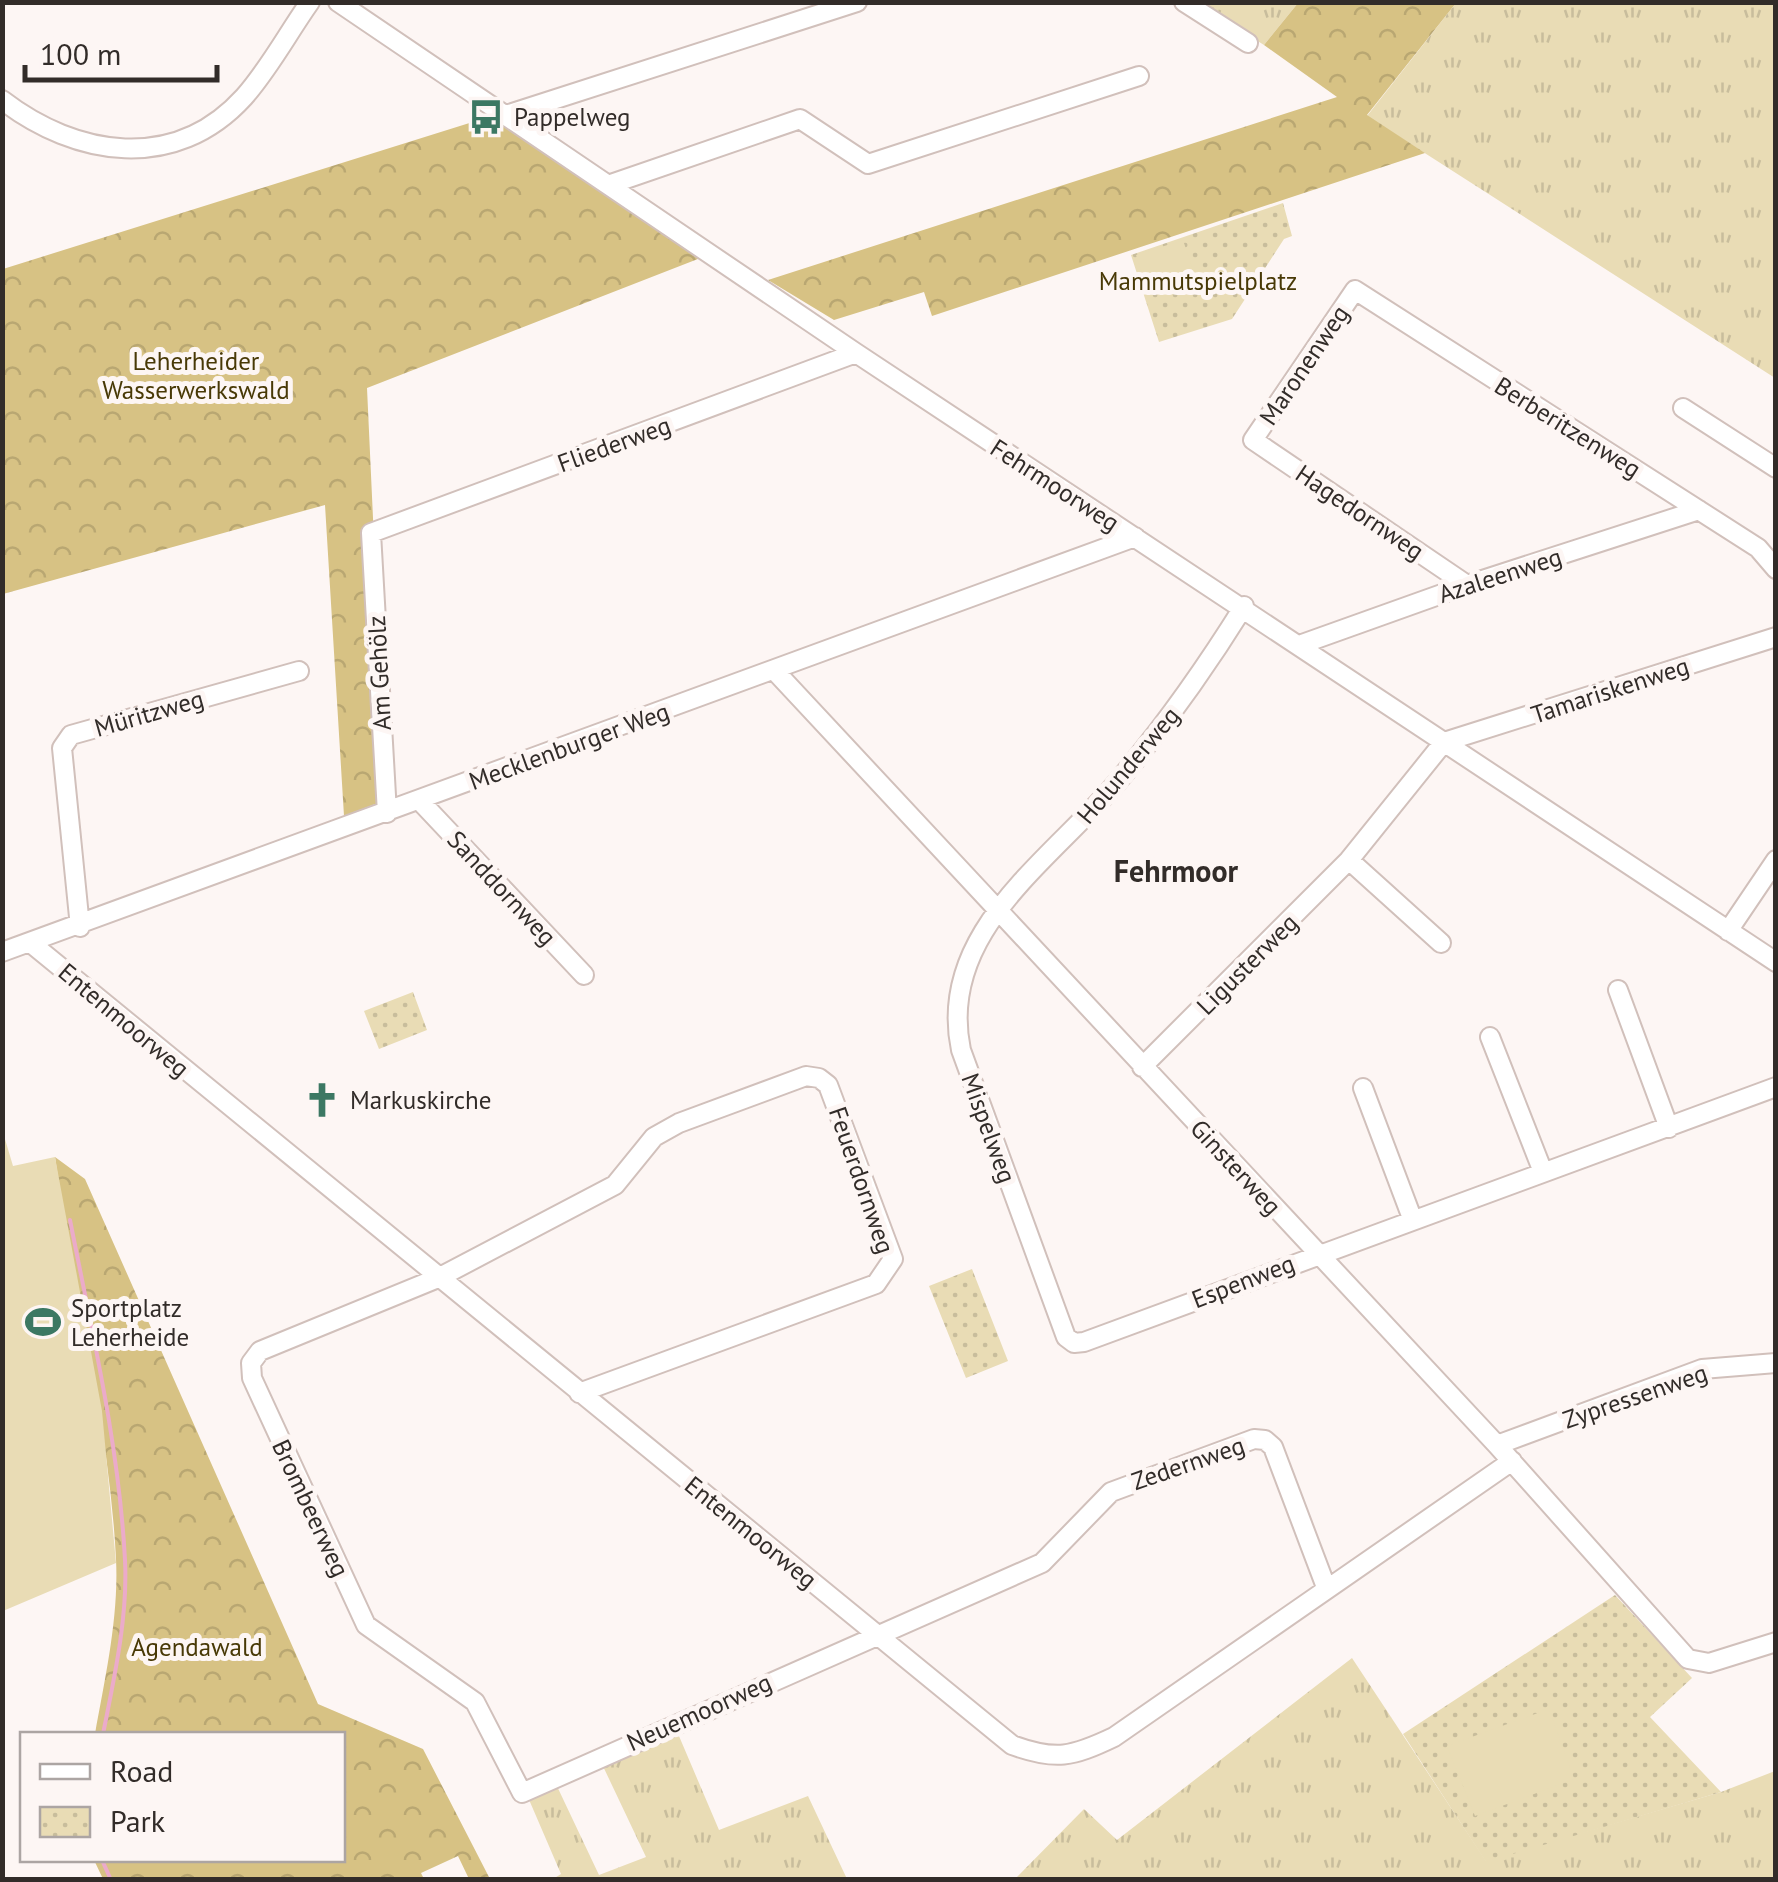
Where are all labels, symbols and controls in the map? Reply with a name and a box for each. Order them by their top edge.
scale bar [25,20,218,82]
text: 100 m [40,34,121,73]
bus stop icon: Pappelweg [467,98,505,136]
place label: Pappelweg [514,101,631,133]
park label: Mammutspielplatz [1099,265,1297,297]
street label: Maronenweg [1252,299,1356,431]
park label: Leherheider Wasserwerkswald [102,345,290,406]
street label: Berberitzenweg [1489,369,1647,485]
street label: Fliederweg [553,409,675,479]
street label: Fehrmoorweg [984,431,1126,539]
street label: Hagedornweg [1290,457,1430,567]
street label: Azaleenweg [1434,540,1566,610]
street label: Am Gehölz [360,615,398,731]
street label: Tamariskenweg [1527,649,1693,731]
street label: Müritzweg [91,682,207,744]
street label: Mecklenburger Weg [464,695,674,797]
street label: Holunderweg [1070,700,1186,830]
street label: Sanddornweg [441,824,563,952]
district label: Fehrmoor [1114,851,1239,890]
street label: Ligusterweg [1190,907,1304,1021]
street label: Entenmoorweg [52,956,196,1084]
street label: Mispelweg [954,1069,1024,1187]
church icon: Markuskirche [303,1081,341,1119]
place label: Markuskirche [350,1084,491,1116]
street label: Feuerdornweg [822,1102,902,1258]
street label: Ginsterweg [1184,1112,1288,1222]
street label: Espenweg [1187,1247,1299,1315]
place label: Sportplatz Leherheide [71,1292,189,1353]
sports icon: Sportplatz Leherheide [24,1303,62,1341]
street label: Zypressenweg [1559,1356,1711,1436]
street label: Zedernweg [1127,1429,1249,1497]
street label: Brombeerweg [265,1434,357,1582]
street label: Entenmoorweg [678,1469,824,1595]
park label: Agendawald [131,1631,263,1663]
street label: Neuemoorweg [622,1666,776,1758]
legend [20,1732,345,1862]
text: Road [110,1751,174,1790]
text: Park [110,1801,166,1840]

